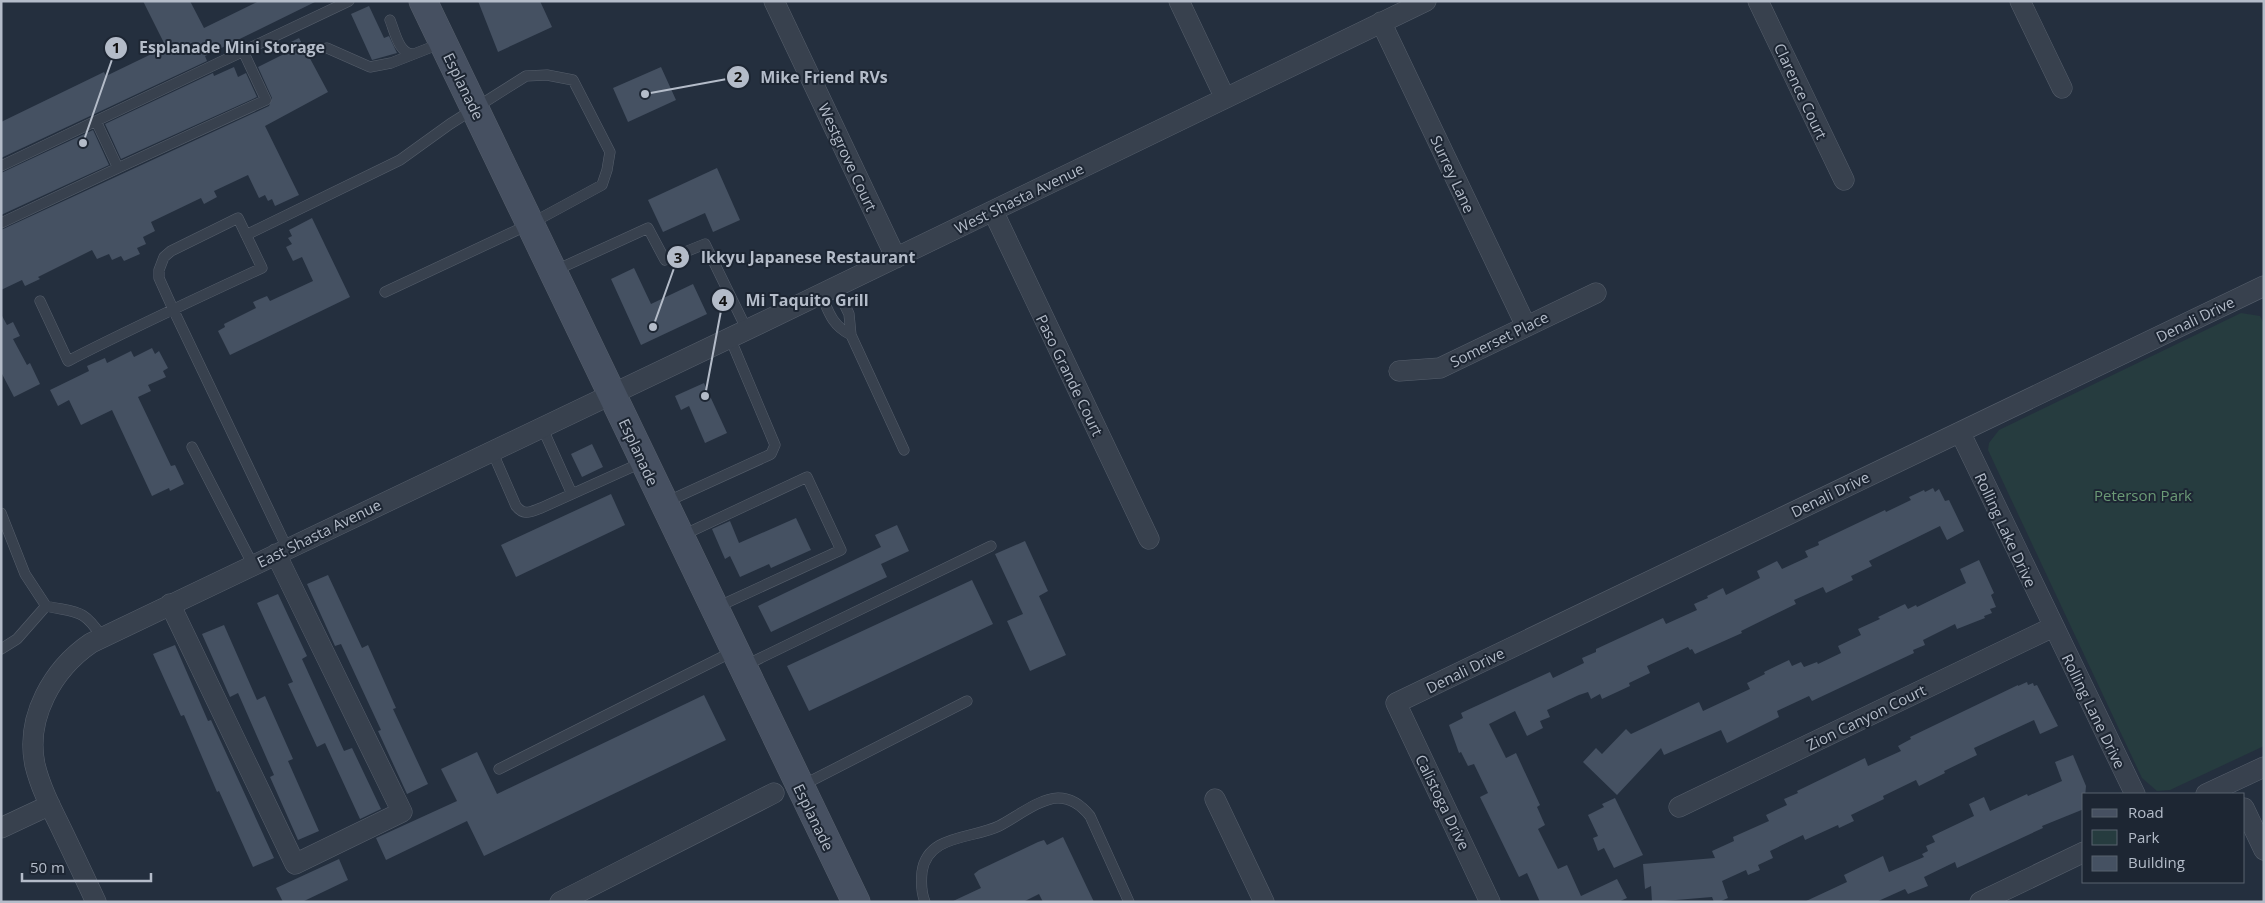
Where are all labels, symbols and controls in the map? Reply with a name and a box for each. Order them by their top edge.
callout: Esplanade Mini Storage [104,32,335,63]
text: Esplanade Mini Storage [139,36,325,58]
text: 1 [112,37,120,57]
street label: Clarence Court [1770,40,1832,142]
street label: Esplanade [439,49,489,123]
callout: Mike Friend RVs [725,62,898,93]
text: 2 [734,66,743,86]
text: Mike Friend RVs [760,66,888,88]
street label: Westgrove Court [814,100,882,214]
street label: Surrey Lane [1426,132,1480,216]
street label: West Shasta Avenue [951,158,1087,238]
callout: Ikkyu Japanese Restaurant [666,242,925,273]
text: Ikkyu Japanese Restaurant [701,246,915,268]
text: 3 [674,247,682,267]
callout: Mi Taquito Grill [710,285,878,316]
text: Mi Taquito Grill [745,289,869,311]
text: 4 [719,290,728,310]
street label: Denali Drive [2152,291,2238,347]
street label: Somerset Place [1446,307,1552,371]
street label: Paso Grande Court [1032,311,1108,439]
street label: Esplanade [615,415,663,489]
street label: Denali Drive [1787,466,1873,522]
street label: Rolling Lake Drive [1971,470,2041,590]
park label: Peterson Park [2094,485,2192,505]
street label: East Shasta Avenue [254,494,384,572]
street label: Denali Drive [1422,642,1508,698]
street label: Rolling Lane Drive [2058,650,2130,772]
street label: Zion Canyon Court [1803,679,1929,755]
street label: Calistoga Drive [1411,751,1475,853]
street label: Esplanade [789,780,839,854]
legend [2082,793,2245,883]
text: Road [2128,802,2164,822]
text: Park [2128,827,2159,847]
scale bar [22,850,151,882]
text: Building [2128,852,2185,872]
text: 50 m [30,857,65,877]

